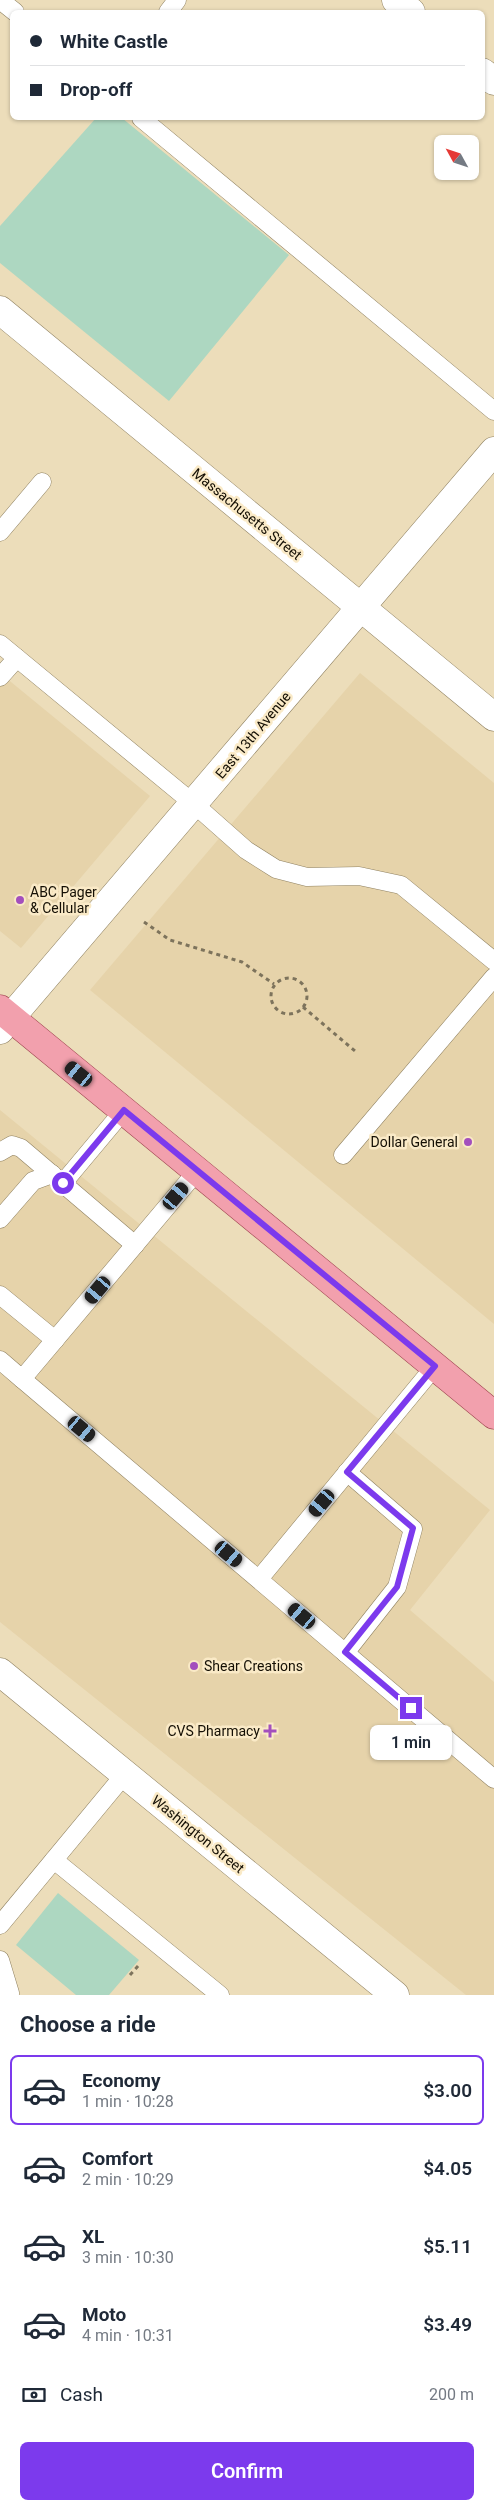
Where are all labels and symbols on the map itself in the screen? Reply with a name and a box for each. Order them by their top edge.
north arrow [434,135,479,180]
street label: Massachusetts Street [189,465,305,563]
street label: East 13th Avenue [212,688,294,782]
place label: ABC Pager & Cellular [30,884,97,916]
marker: ABC Pager & Cellular [14,894,26,906]
car [62,1059,95,1089]
place label: Dollar General [371,1134,458,1150]
marker: Dollar General [462,1136,474,1148]
route start [52,1172,74,1194]
car [160,1180,191,1212]
car [82,1274,113,1306]
car [65,1414,98,1444]
car [306,1487,337,1519]
car [212,1539,245,1569]
car [285,1601,318,1631]
place label: Shear Creations [204,1658,303,1674]
marker: Shear Creations [188,1660,200,1672]
route end [400,1697,422,1719]
place label: CVS Pharmacy [167,1723,260,1739]
marker: CVS Pharmacy [264,1725,276,1737]
callout: 1 min [370,1726,452,1760]
street label: Washington Street [149,1792,248,1876]

